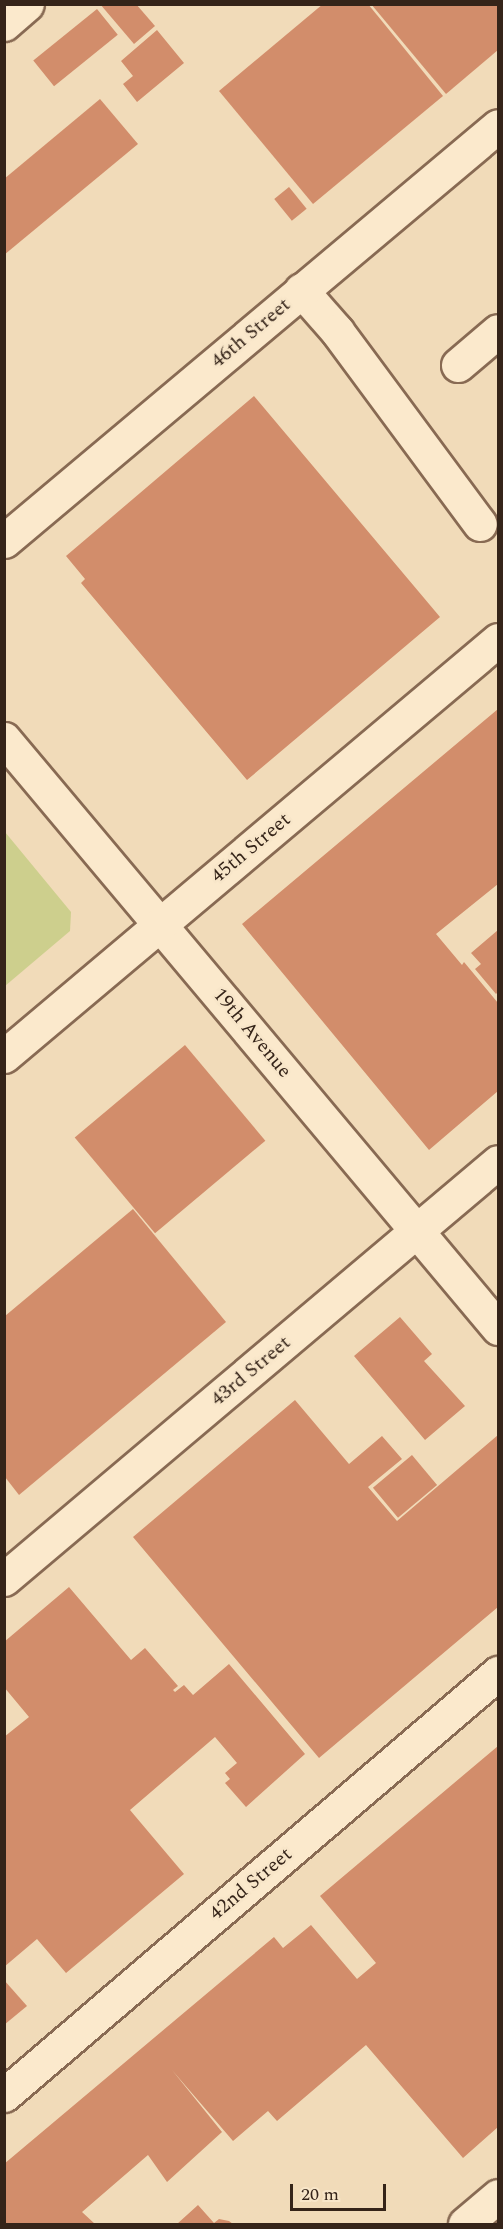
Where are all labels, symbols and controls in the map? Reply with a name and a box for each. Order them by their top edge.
street label: 46th Street [206,293,296,373]
street label: 45th Street [206,808,296,888]
street label: 19th Avenue [208,983,296,1083]
street label: 43rd Street [206,1331,296,1411]
street label: 42nd Street [205,1843,297,1925]
scale bar [293,2172,389,2210]
text: 20 m [301,2181,339,2208]

